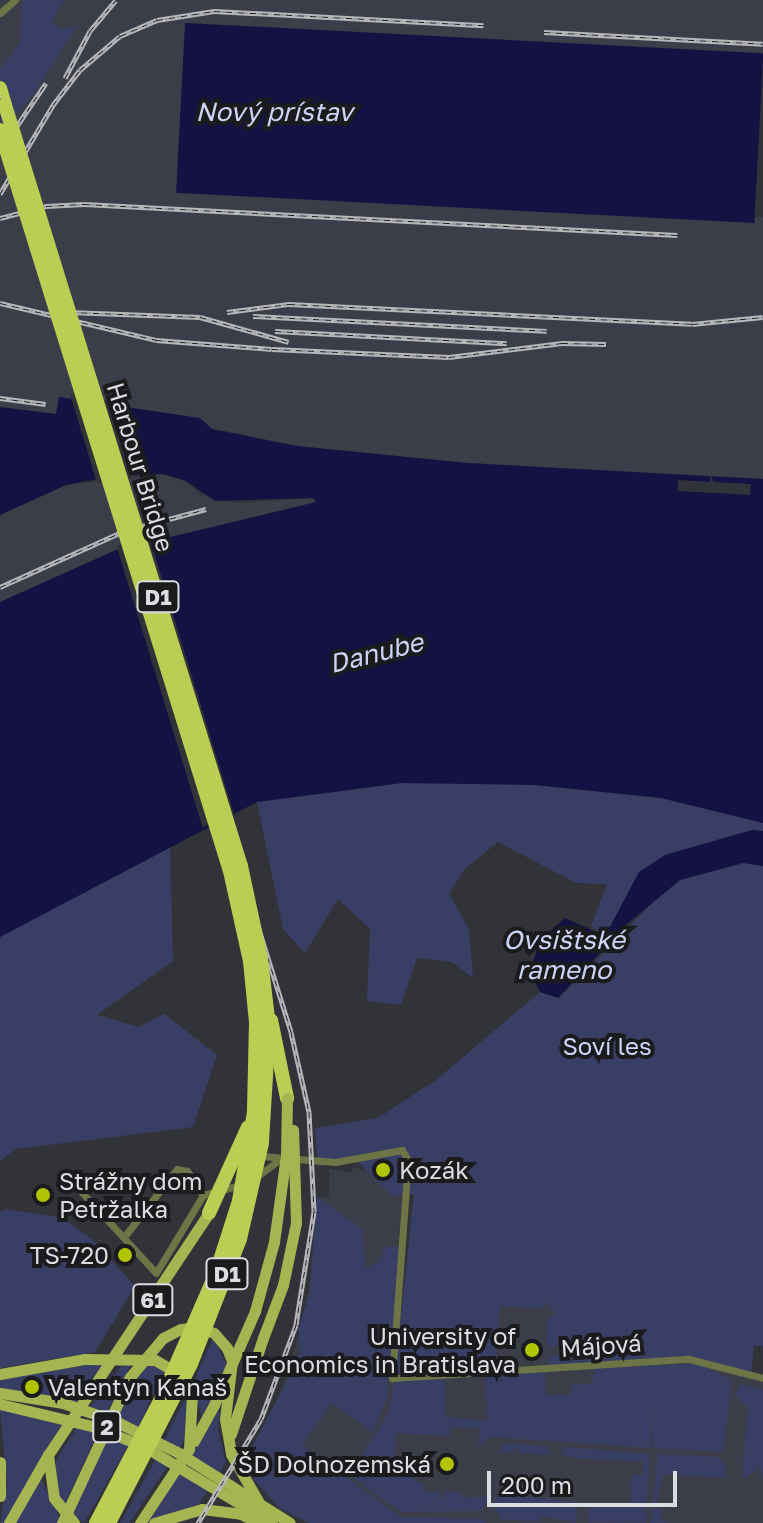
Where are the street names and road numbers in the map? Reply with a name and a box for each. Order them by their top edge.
street label: Harbour Bridge [102,379,180,555]
road number: D1 [136,579,180,615]
road number: D1 [205,1256,249,1292]
road number: 61 [131,1282,175,1318]
street label: Májová [560,1328,642,1362]
road number: 2 [91,1409,123,1445]

